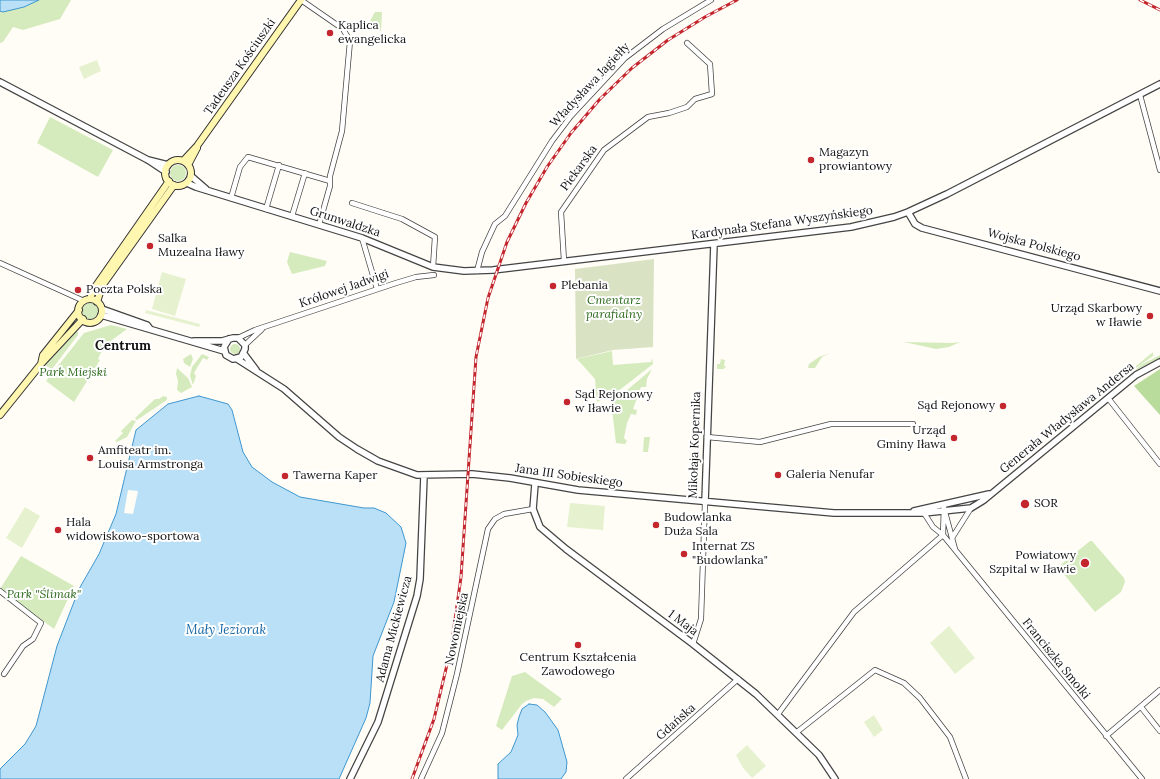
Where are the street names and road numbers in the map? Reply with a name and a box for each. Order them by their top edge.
street label: Tadeusza Kościuszki [201,16,279,118]
street label: Władysława Jagiełły [547,40,633,130]
street label: Piekarska [558,142,600,194]
street label: Kardynała Stefana Wyszyńskiego [690,203,874,243]
street label: Grunwaldzka [308,204,382,240]
street label: Wojska Polskiego [986,226,1082,264]
street label: Królowej Jadwigi [297,267,391,311]
street label: Generała Władysława Andersa [997,359,1137,477]
street label: Mikołaja Kopernika [686,391,704,499]
street label: Jana III Sobieskiego [514,461,624,491]
street label: Adama Mickiewicza [373,574,415,684]
street label: Nowomiejska [442,591,472,667]
street label: 1 Maja [665,607,701,639]
street label: Franciszka Smolki [1019,616,1093,702]
street label: Gdańska [653,701,699,743]

